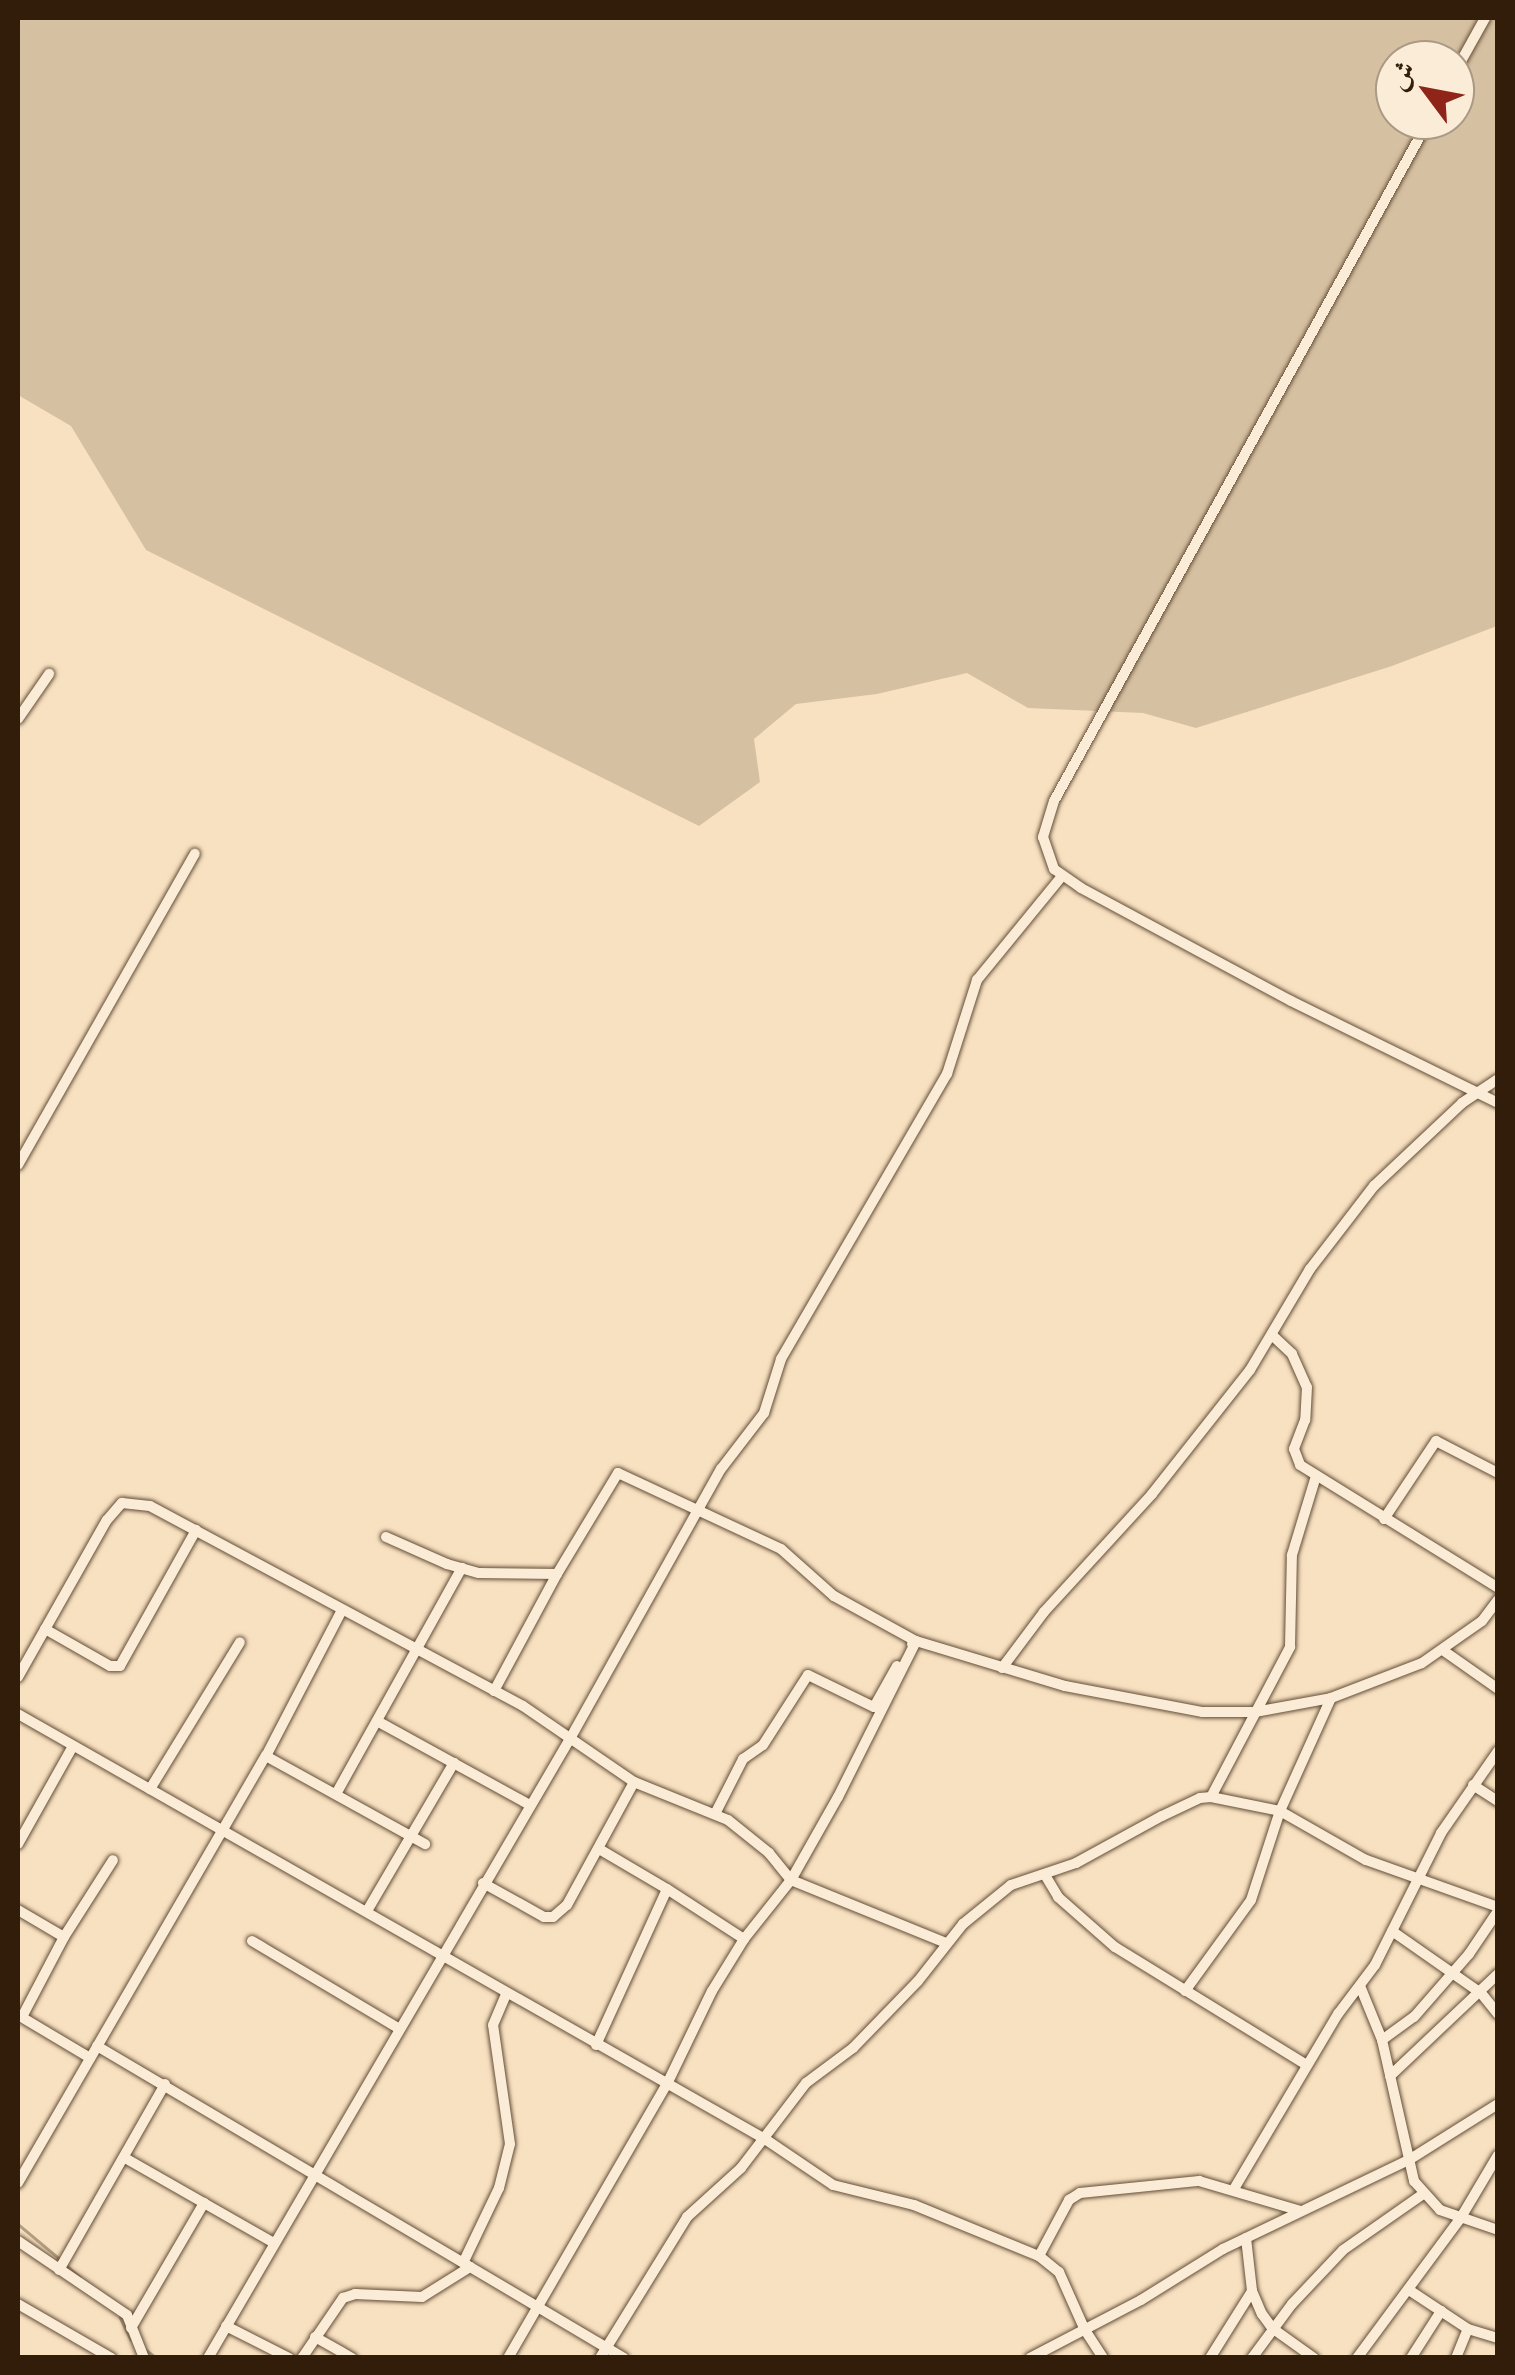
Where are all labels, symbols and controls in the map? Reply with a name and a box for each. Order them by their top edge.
north arrow [1375,40,1475,140]
text: ش [1379,54,1424,96]

